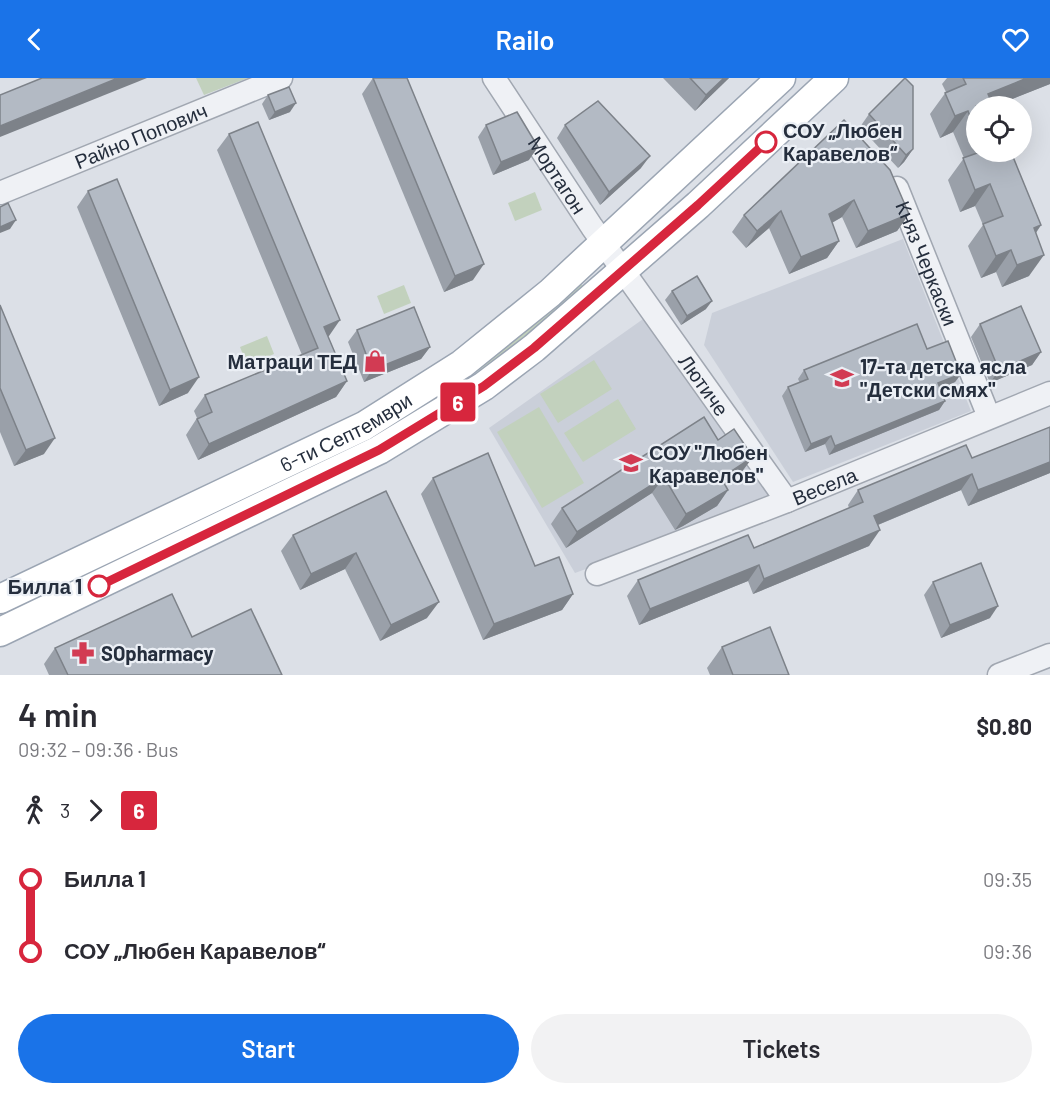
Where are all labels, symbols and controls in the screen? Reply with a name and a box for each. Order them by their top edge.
icon: back [18,23,51,56]
text: Railo [496,23,555,55]
icon: heart [999,23,1032,56]
map controls [966,96,1032,162]
button: locate [966,96,1032,162]
street label: Райно Попович [71,98,210,173]
place label: СОУ „Любен Каравелов“ [783,118,903,165]
marker: СОУ „Любен Каравелов“ [755,131,777,153]
street label: Мортагон [524,132,592,218]
street label: Княз Черкаски [891,197,963,329]
shop icon: Матраци ТЕД [362,348,388,374]
place label: Матраци ТЕД [227,349,357,373]
street label: Лютиче [674,349,734,420]
place label: 17-та детска ясла "Детски смях" [860,354,1027,401]
school or university icon: 17-та детска ясла "Детски смях" [829,365,855,391]
line badge: 6 [438,382,478,422]
street label: 6-ти Септември [276,387,416,476]
text: 6 [452,390,464,415]
place label: СОУ "Любен Каравелов" [649,440,768,487]
school or university icon: СОУ "Любен Каравелов" [618,450,644,476]
street label: Весела [789,461,861,510]
place label: Билла 1 [8,574,82,598]
marker: Билла 1 [88,575,110,597]
pharmacy icon: SOpharmacy [70,640,96,666]
place label: SOpharmacy [101,641,214,665]
text: 4 min [18,694,98,734]
text: $0.80 [976,713,1032,739]
text: 09:32 – 09:36 · Bus [18,737,178,761]
icon: walk [18,794,51,827]
icon: forward [79,794,112,827]
text: 3 [60,798,70,822]
text: 6 [133,798,145,823]
text: Билла 1 [64,865,146,891]
text: 09:35 [983,867,1032,891]
text: СОУ „Любен Каравелов“ [64,937,326,963]
text: 09:36 [983,939,1032,963]
button: Start [18,1014,519,1083]
button: Tickets [531,1014,1032,1083]

